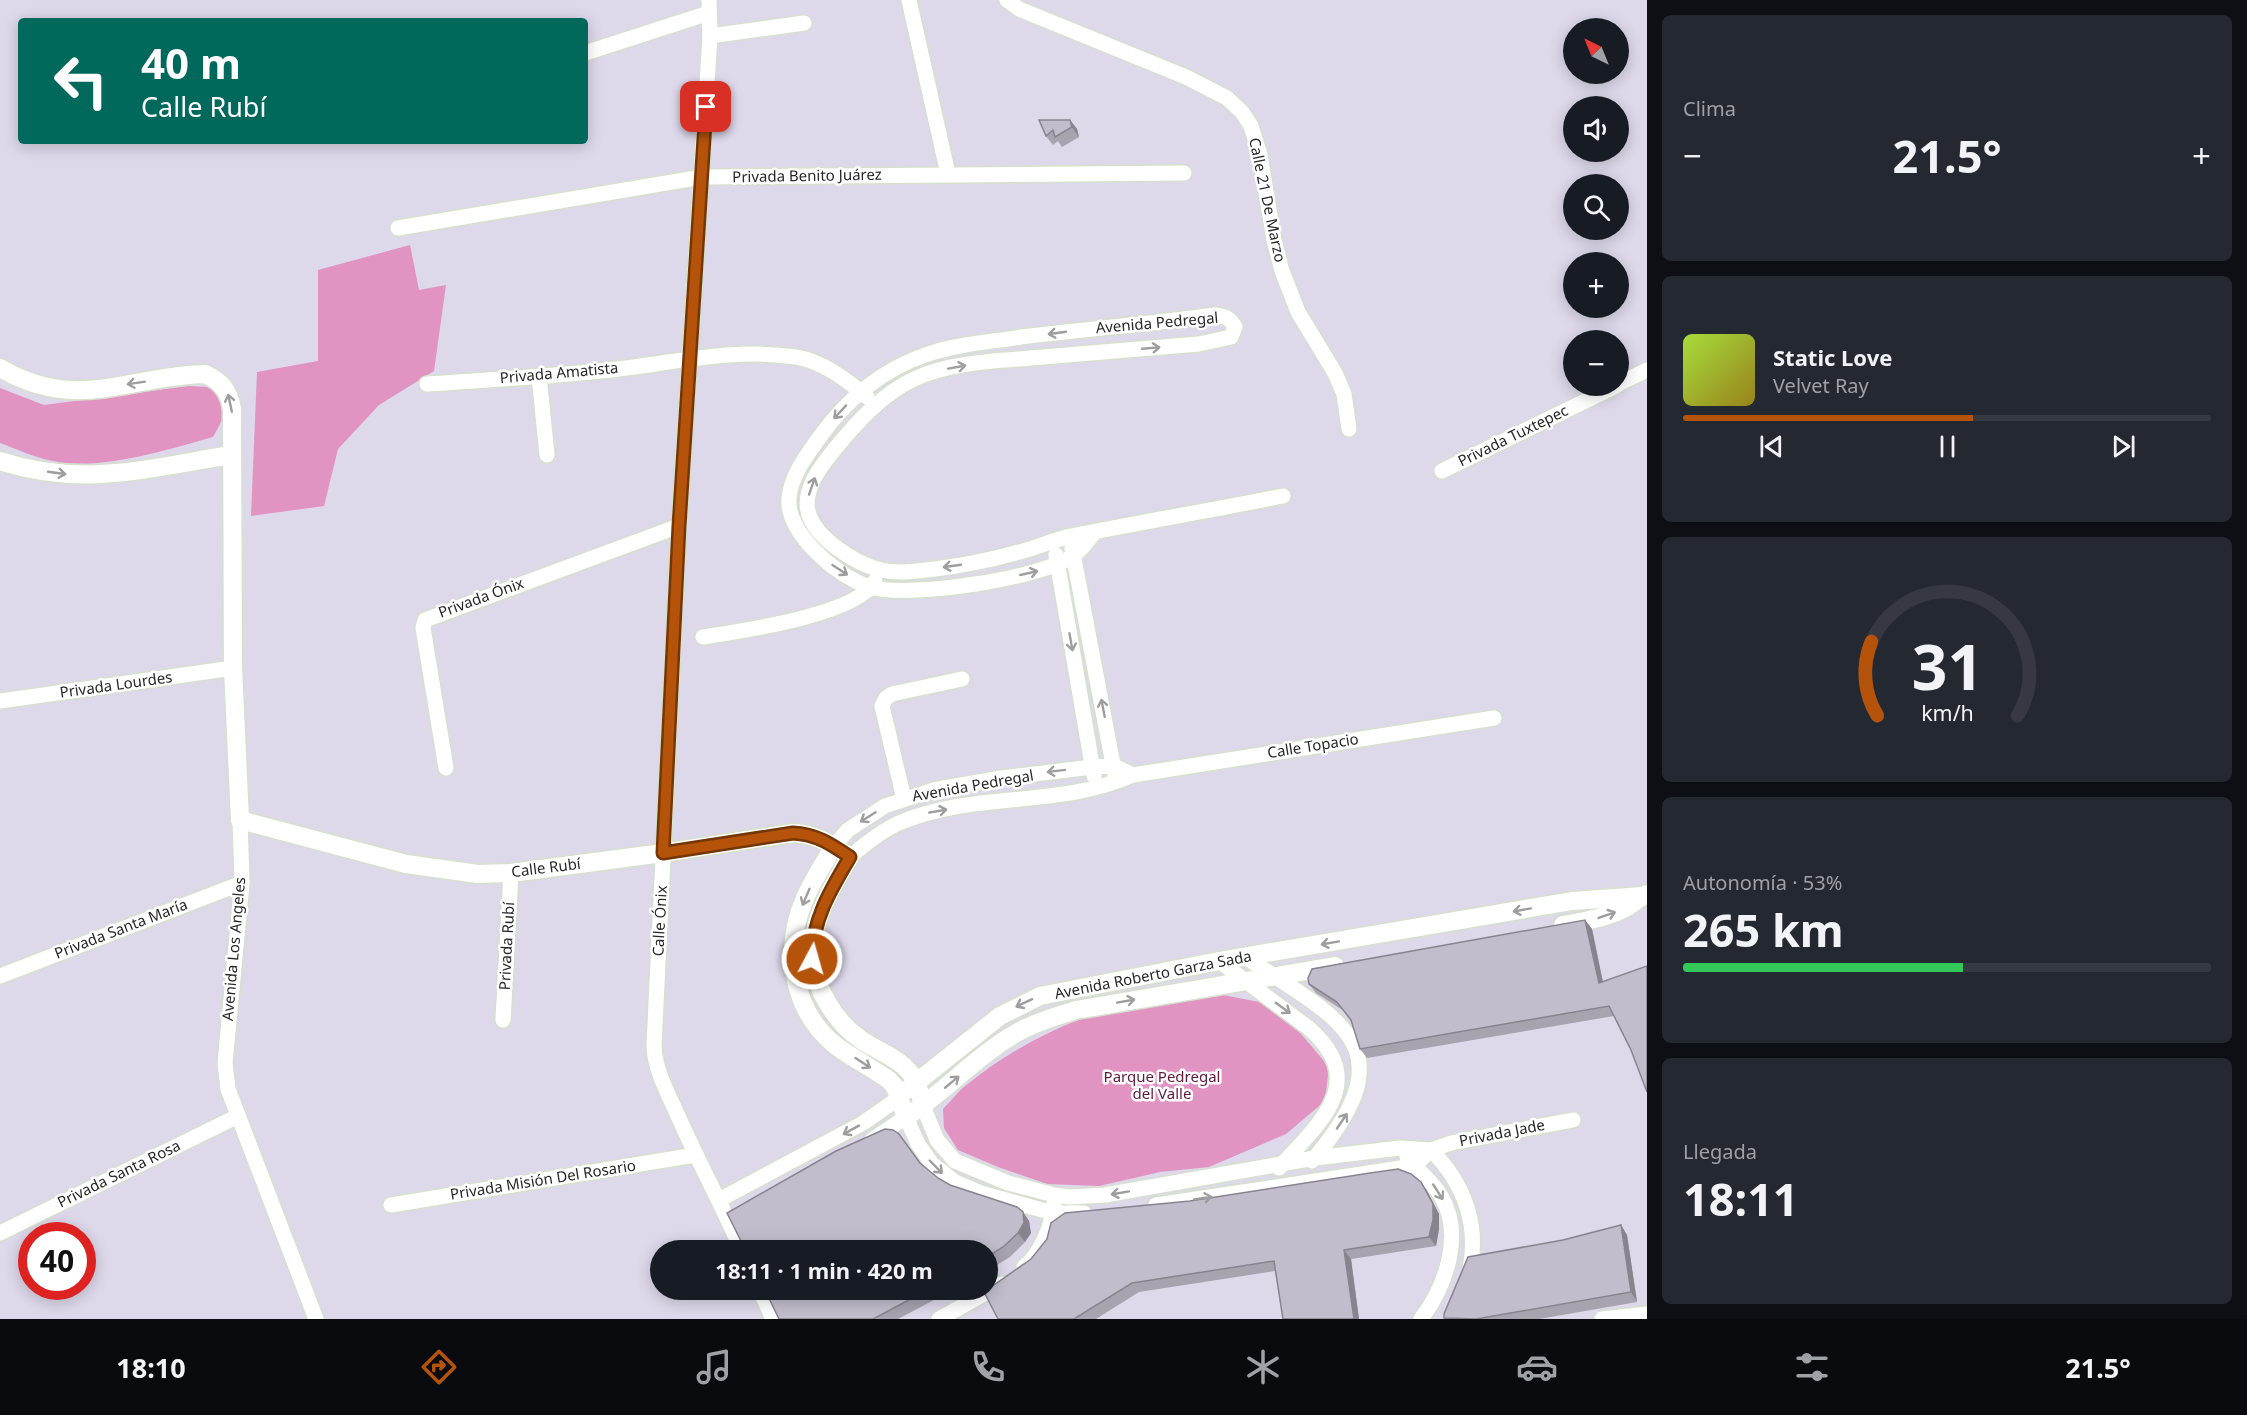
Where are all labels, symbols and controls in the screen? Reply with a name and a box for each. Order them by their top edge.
north arrow [1563,18,1629,84]
map controls [1563,18,1629,396]
text: 40 m [141,34,241,91]
icon: left [42,42,120,120]
pin [680,81,731,132]
text: Calle Rubí [141,88,266,125]
icon: arrive [689,90,722,123]
text: Clima [1683,95,1736,122]
button: sound [1563,96,1629,162]
text: 21.5° [1893,125,2001,186]
text: − [1683,133,1702,178]
text: + [2192,133,2211,178]
street label: Calle 21 De Marzo [1245,136,1291,264]
street label: Privada Benito Juárez [732,164,882,186]
button: search [1563,174,1629,240]
button: + [1563,252,1629,318]
street label: Avenida Pedregal [1095,307,1219,337]
one-way arrow [1048,327,1067,338]
button: − [1563,330,1629,396]
one-way arrow [1140,342,1160,353]
text: Static Love [1773,342,1892,372]
street label: Privada Amatista [499,357,619,387]
one-way arrow [946,361,966,372]
text: Velvet Ray [1773,372,1869,399]
one-way arrow [127,378,146,389]
one-way arrow [224,394,235,413]
street label: Privada Tuxtepec [1454,400,1571,470]
one-way arrow [833,404,848,419]
icon: previous [1755,430,1788,463]
icon: pause [1931,430,1964,463]
icon: next [2107,430,2140,463]
one-way arrow [47,468,66,479]
one-way arrow [807,477,818,496]
one-way arrow [943,561,963,572]
one-way arrow [831,564,848,576]
one-way arrow [1019,566,1038,578]
street label: Privada Ónix [435,572,526,622]
text: 31 [1911,624,1983,709]
one-way arrow [1066,632,1077,652]
street label: Privada Lourdes [58,666,174,702]
one-way arrow [1097,699,1108,719]
text: km/h [1921,699,1973,728]
street label: Calle Topacio [1266,728,1360,762]
street label: Avenida Pedregal [911,764,1035,806]
one-way arrow [1046,766,1066,777]
one-way arrow [928,805,947,816]
one-way arrow [860,811,877,823]
street label: Calle Rubí [510,853,583,881]
text: Autonomía · 53% [1683,869,1842,896]
street label: Avenida Los Angeles [217,876,249,1022]
street label: Calle Ónix [647,885,671,957]
one-way arrow [800,887,811,906]
street label: Privada Santa María [51,893,190,963]
text: 265 km [1683,899,1844,960]
street label: Privada Rubí [494,900,518,991]
one-way arrow [1513,904,1533,915]
one-way arrow [1597,909,1616,920]
position arrow [780,927,844,991]
one-way arrow [1321,937,1340,948]
street label: Avenida Roberto Garza Sada [1053,945,1253,1003]
one-way arrow [1115,995,1135,1006]
one-way arrow [1016,998,1034,1009]
one-way arrow [1274,1002,1290,1014]
one-way arrow [854,1056,871,1069]
park label: Parque Pedregal del Valle [1104,1066,1220,1103]
one-way arrow [944,1076,960,1089]
one-way arrow [1336,1113,1348,1130]
street label: Privada Jade [1457,1114,1546,1150]
one-way arrow [842,1125,859,1137]
street label: Privada Santa Rosa [54,1135,183,1212]
text: Llegada [1683,1138,1757,1165]
street label: Privada Misión Del Rosario [449,1154,637,1204]
one-way arrow [929,1159,943,1174]
text: 18:11 [1683,1168,1799,1229]
one-way arrow [1432,1183,1444,1200]
one-way arrow [1111,1188,1130,1199]
one-way arrow [1193,1192,1213,1203]
speed limit sign: 40 [18,1222,96,1300]
text: 18:11 · 1 min · 420 m [715,1255,933,1285]
icon: directions [418,1346,460,1388]
icon: music [693,1346,735,1388]
icon: phone [967,1346,1009,1388]
icon: climate [1242,1346,1284,1388]
icon: car [1516,1346,1558,1388]
icon: filters [1791,1346,1833,1388]
text: 18:10 [116,1349,186,1386]
text: 21.5° [2065,1349,2131,1386]

